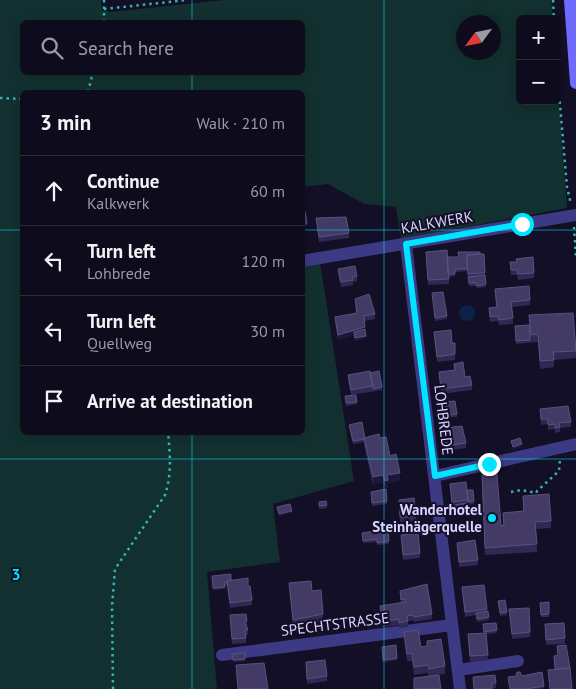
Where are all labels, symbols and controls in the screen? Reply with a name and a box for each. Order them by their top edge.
north arrow [456,15,501,60]
map controls [516,15,561,105]
button: + [516,15,561,60]
search box [20,20,305,75]
icon: search [38,34,66,62]
text: Search here [78,36,174,60]
button: − [516,60,561,105]
text: 3 min [40,109,91,136]
text: Walk · 210 m [196,113,285,133]
text: Continue [87,169,159,193]
icon: ahead [40,177,68,205]
text: 60 m [250,181,285,201]
text: Kalkwerk [87,193,149,213]
street label: KALKWERK [399,206,475,238]
route start [511,213,534,236]
text: Turn left [87,239,156,263]
icon: left [40,247,68,275]
text: 120 m [242,251,285,271]
text: Lohbrede [87,263,151,283]
text: Turn left [87,309,156,333]
icon: left [40,317,68,345]
text: 30 m [250,321,285,341]
text: Quellweg [87,333,152,353]
street label: LOHBREDE [430,384,458,456]
icon: arrive [40,387,68,415]
text: Arrive at destination [87,389,253,413]
route end [478,453,501,476]
place label: Wanderhotel Steinhägerquelle [372,500,483,536]
marker: Wanderhotel Steinhägerquelle [486,512,498,524]
text: 3 [11,564,21,584]
street label: SPECHTSTRASSE [280,608,390,640]

